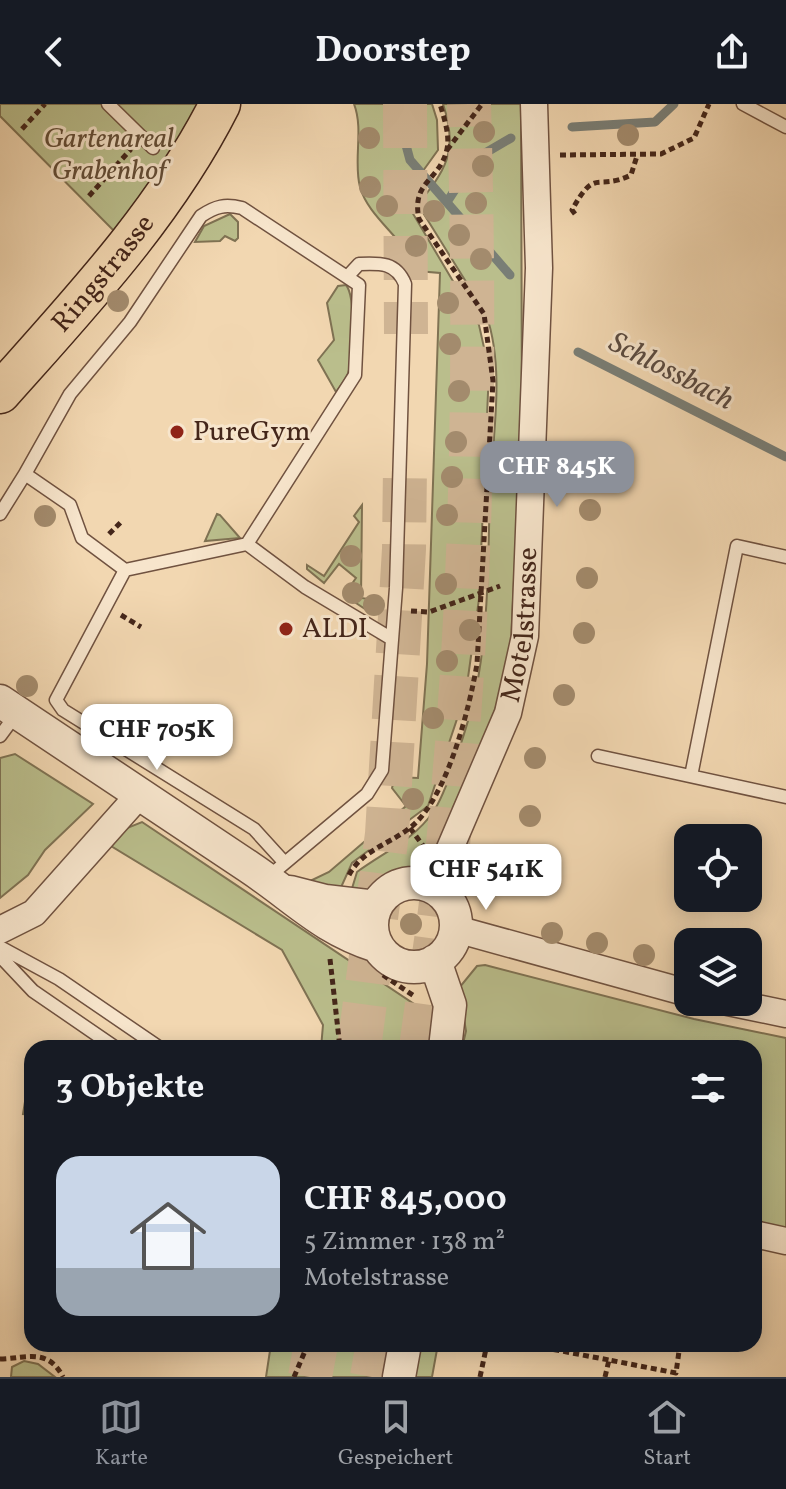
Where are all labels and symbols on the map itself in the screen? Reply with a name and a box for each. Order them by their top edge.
park label: Gartenareal Grabenhof [44,120,174,191]
street label: Ringstrasse [43,206,164,341]
water label: Schlossbach [601,323,741,421]
place label: PureGym [193,413,310,452]
marker: PureGym [168,423,186,441]
pin: CHF 845K [474,441,640,509]
street label: Motelstrasse [491,546,548,706]
place label: ALDI [302,610,368,649]
marker: ALDI [277,620,295,638]
pin: CHF 705K [74,704,240,772]
pin: CHF 541K [403,844,569,912]

